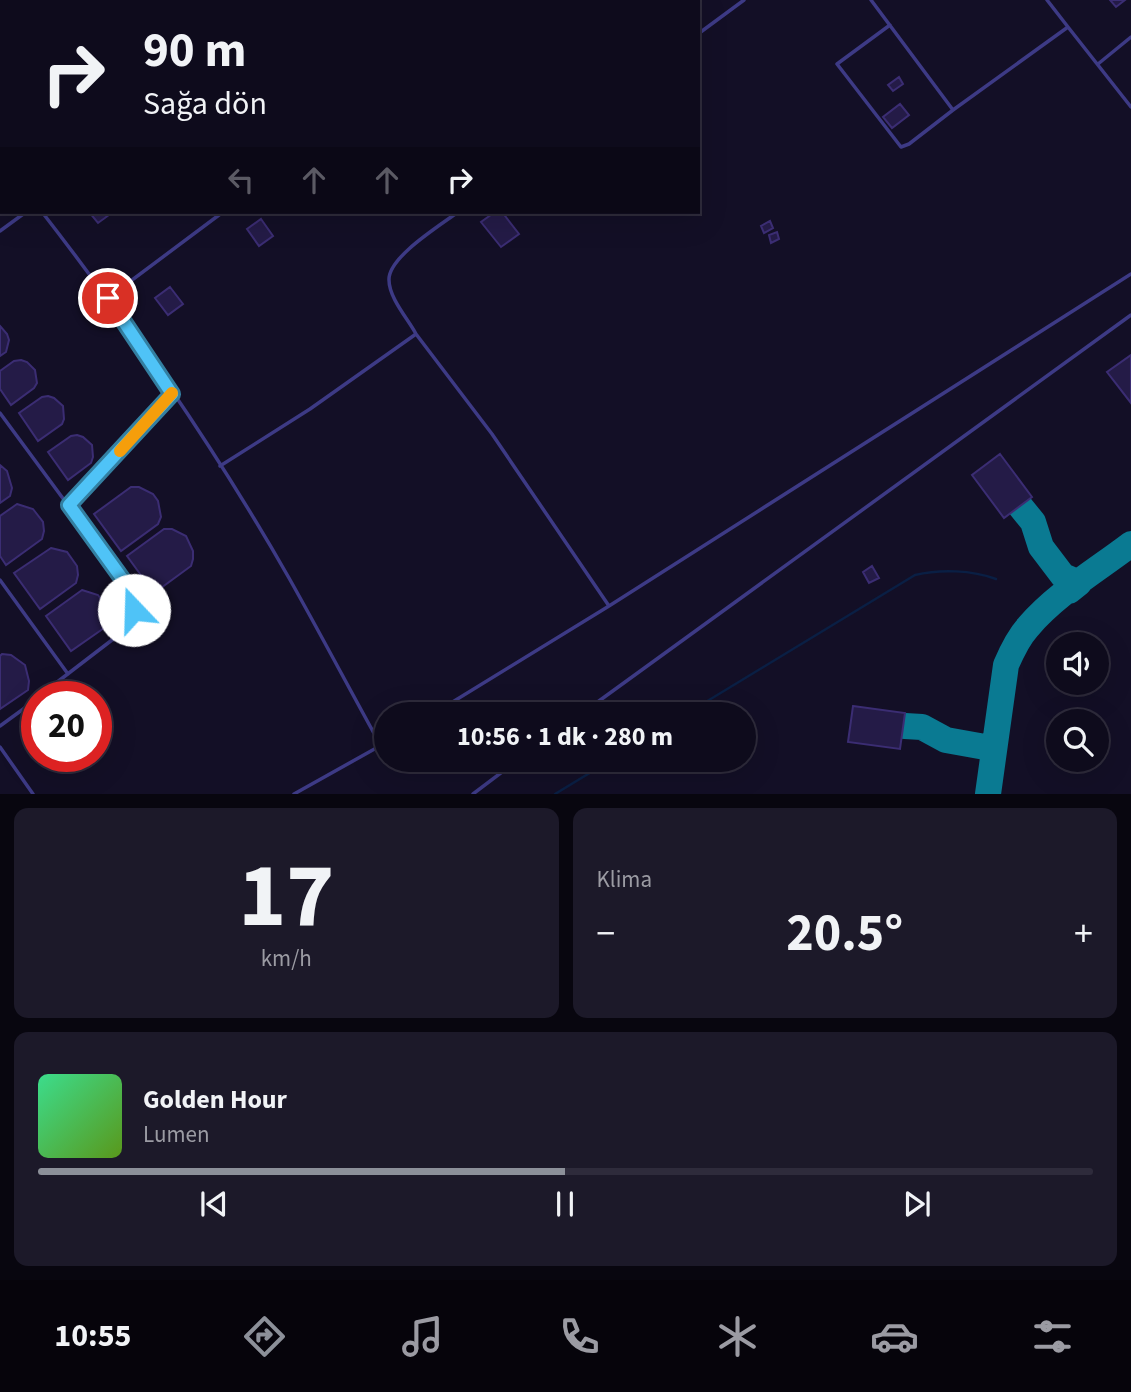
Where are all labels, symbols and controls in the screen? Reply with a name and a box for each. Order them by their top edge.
text: 90 m [143,16,247,86]
icon: right [28,28,119,119]
text: Sağa dön [143,81,267,127]
icon: left [222,161,260,199]
icon: ahead [295,161,333,199]
icon: ahead [368,161,406,199]
icon: right [441,161,479,199]
pin [78,268,138,328]
icon: arrive [89,279,127,317]
position arrow [97,573,171,647]
map controls [1046,632,1109,772]
button: sound [1046,632,1109,695]
speed limit sign: 20 [21,681,112,772]
button: search [1046,709,1109,772]
text: 10:56 · 1 dk · 280 m [457,718,673,755]
text: 17 [238,832,334,961]
text: Klima [597,863,652,896]
text: 20.5° [786,897,903,971]
text: − [597,907,615,961]
text: + [1074,907,1093,961]
text: km/h [261,942,312,975]
text: Golden Hour [143,1081,287,1118]
text: Lumen [143,1118,210,1151]
icon: previous [195,1185,233,1223]
icon: pause [546,1185,584,1223]
icon: next [898,1185,936,1223]
icon: directions [240,1312,289,1361]
icon: music [398,1312,447,1361]
icon: phone [555,1312,604,1361]
icon: climate [713,1312,762,1361]
icon: car [870,1312,919,1361]
icon: filters [1028,1312,1077,1361]
text: 10:55 [54,1313,131,1359]

